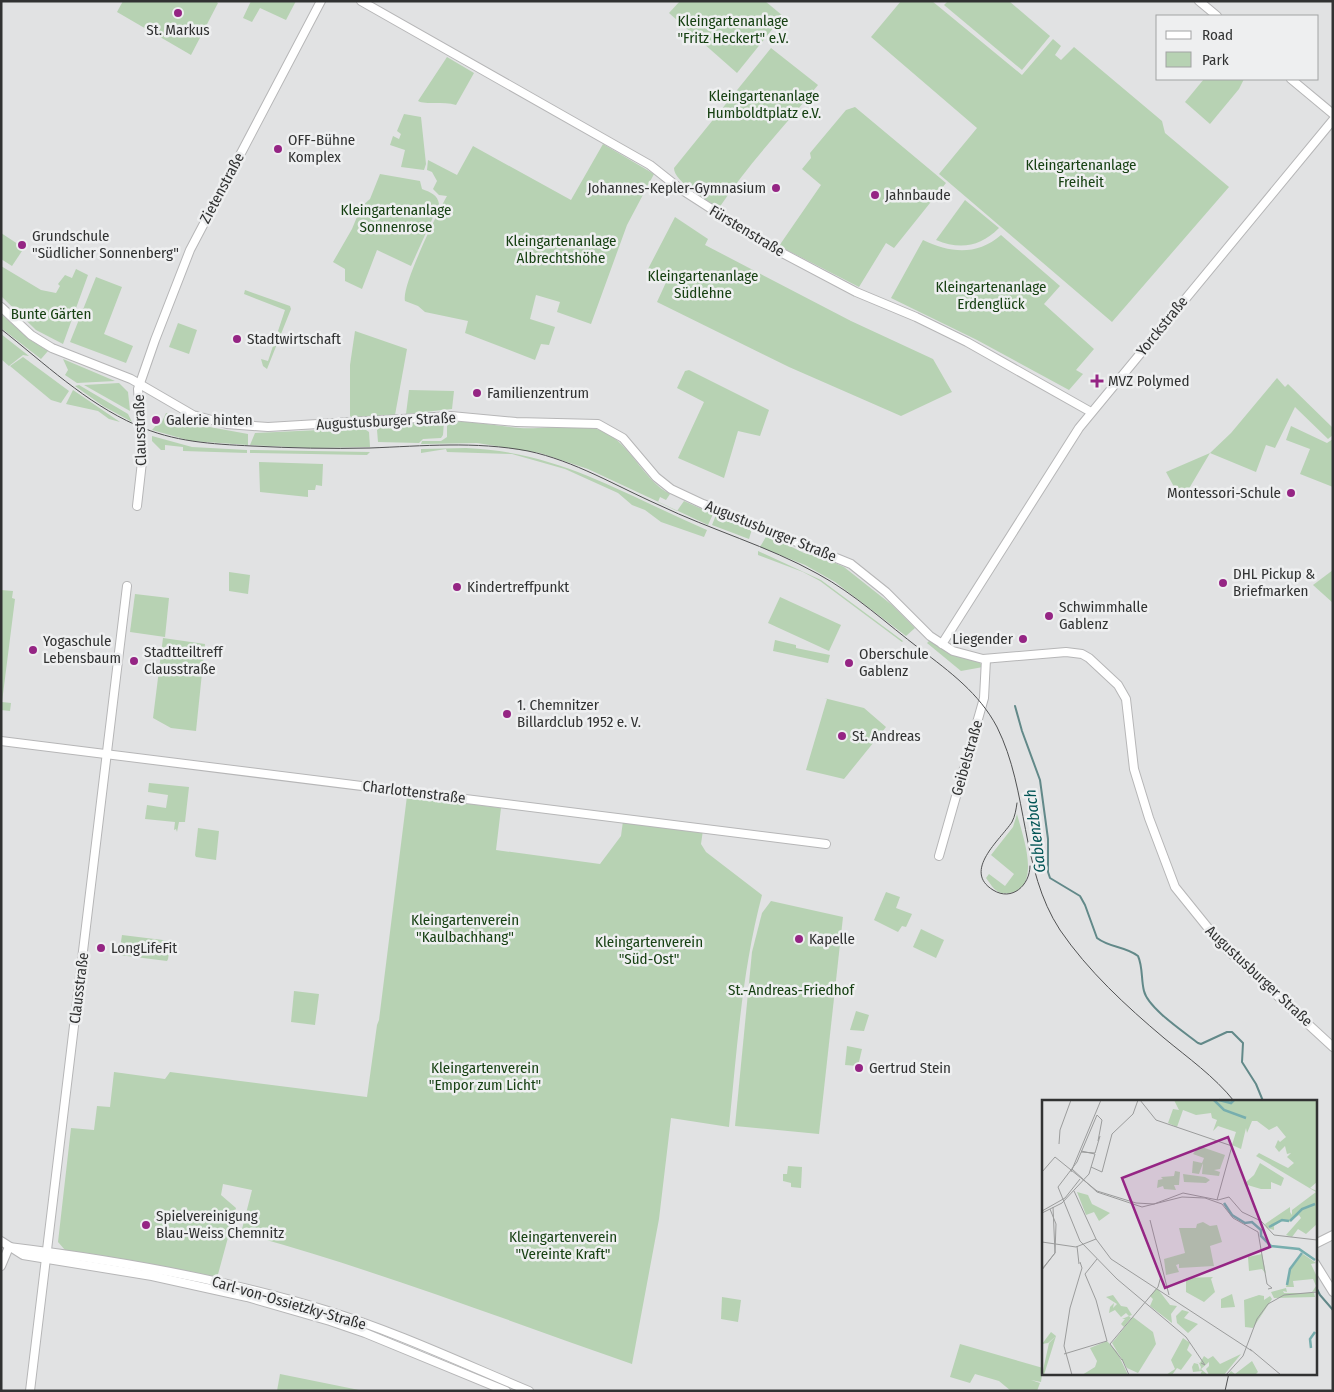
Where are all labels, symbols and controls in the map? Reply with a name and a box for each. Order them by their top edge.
marker: St. Markus [172,7,184,19]
park label: Kleingartenanlage "Fritz Heckert" e.V. [677,12,789,47]
legend [1156,15,1319,80]
place label: St. Markus [146,21,210,39]
text: Road [1202,26,1233,44]
text: Park [1202,51,1229,69]
park label: Kleingartenanlage Humboldtplatz e.V. [707,87,821,122]
place label: OFF-Bühne Komplex [288,131,355,166]
marker: OFF-Bühne Komplex [272,143,284,155]
street label: Zietenstraße [196,150,248,226]
park label: Kleingartenanlage Freiheit [1026,156,1136,191]
place label: Johannes-Kepler-Gymnasium [588,179,766,197]
marker: Johannes-Kepler-Gymnasium [770,182,782,194]
place label: Jahnbaude [885,186,951,204]
marker: Jahnbaude [869,189,881,201]
park label: Kleingartenanlage Sonnenrose [341,201,451,236]
street label: Fürstenstraße [706,202,788,260]
place label: Grundschule "Südlicher Sonnenberg" [32,227,179,262]
park label: Kleingartenanlage Albrechtshöhe [506,232,616,267]
marker: Grundschule "Südlicher Sonnenberg" [16,239,28,251]
park label: Kleingartenanlage Südlehne [648,267,758,302]
park label: Kleingartenanlage Erdenglück [936,278,1046,313]
street label: Yorckstraße [1133,293,1191,359]
park label: Bunte Gärten [11,305,91,323]
place label: Stadtwirtschaft [247,330,341,348]
marker: Stadtwirtschaft [231,333,243,345]
place label: MVZ Polymed [1108,372,1189,390]
marker: MVZ Polymed [1090,374,1104,388]
place label: Familienzentrum [487,384,589,402]
marker: Familienzentrum [471,387,483,399]
street label: Clausstraße [130,394,150,466]
street label: Augustusburger Straße [316,408,456,434]
place label: Galerie hinten [166,411,253,429]
marker: Galerie hinten [150,414,162,426]
place label: Montessori-Schule [1167,484,1281,502]
marker: Montessori-Schule [1285,487,1297,499]
street label: Augustusburger Straße [703,496,839,566]
place label: DHL Pickup & Briefmarken [1233,565,1315,600]
marker: DHL Pickup & Briefmarken [1217,577,1229,589]
place label: Kindertreffpunkt [467,578,569,596]
marker: Kindertreffpunkt [451,581,463,593]
place label: Schwimmhalle Gablenz [1059,598,1148,633]
marker: Schwimmhalle Gablenz [1043,610,1055,622]
place label: Liegender [952,630,1014,648]
place label: Yogaschule Lebensbaum [43,632,121,667]
marker: Liegender [1017,633,1029,645]
place label: Stadtteiltreff Clausstraße [144,643,224,678]
marker: Yogaschule Lebensbaum [27,644,39,656]
place label: Oberschule Gablenz [859,645,929,680]
marker: Stadtteiltreff Clausstraße [128,655,140,667]
marker: Oberschule Gablenz [843,657,855,669]
place label: 1. Chemnitzer Billardclub 1952 e. V. [517,696,641,731]
marker: 1. Chemnitzer Billardclub 1952 e. V. [501,708,513,720]
street label: Geibelstraße [948,718,986,798]
place label: St. Andreas [852,727,921,745]
marker: St. Andreas [836,730,848,742]
street label: Charlottenstraße [362,777,466,807]
water label: Gablenzbach [1020,788,1050,874]
park label: Kleingartenverein "Kaulbachhang" [411,911,519,946]
street label: Augustusburger Straße [1202,922,1316,1030]
place label: Kapelle [809,930,855,948]
park label: Kleingartenverein "Süd-Ost" [595,933,703,968]
marker: Kapelle [793,933,805,945]
place label: LongLifeFit [111,939,177,957]
marker: LongLifeFit [95,942,107,954]
street label: Clausstraße [66,951,92,1025]
park label: St.-Andreas-Friedhof [728,981,855,999]
park label: Kleingartenverein "Empor zum Licht" [429,1059,541,1094]
place label: Gertrud Stein [869,1059,951,1077]
marker: Gertrud Stein [853,1062,865,1074]
inset map [1042,1100,1316,1374]
place label: Spielvereinigung Blau-Weiss Chemnitz [156,1207,284,1242]
marker: Spielvereinigung Blau-Weiss Chemnitz [140,1219,152,1231]
park label: Kleingartenverein "Vereinte Kraft" [509,1228,617,1263]
street label: Carl-von-Ossietzky-Straße [210,1272,368,1334]

